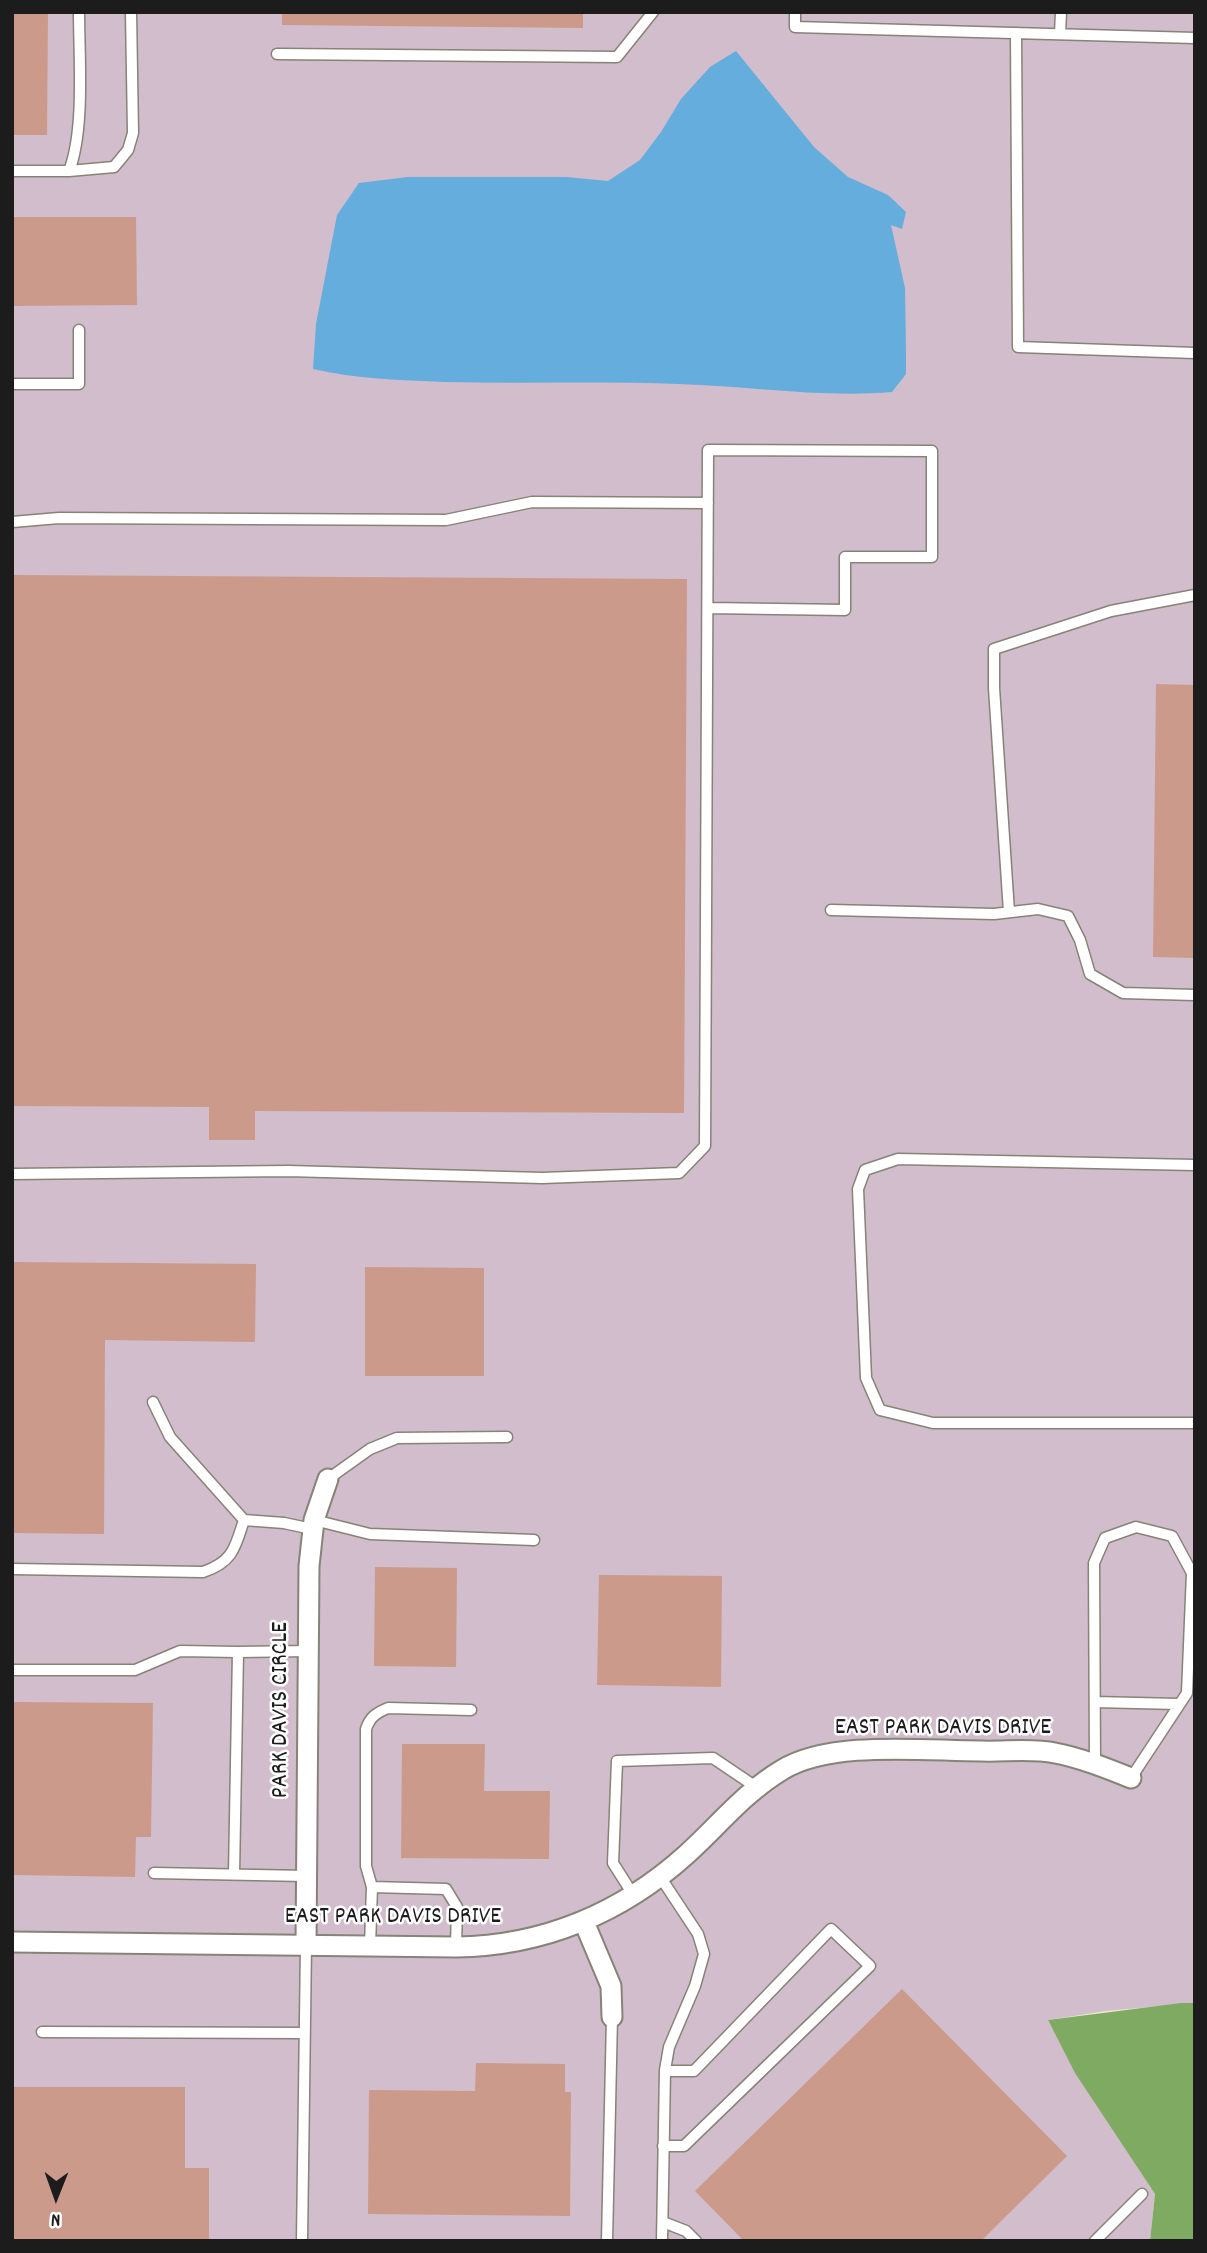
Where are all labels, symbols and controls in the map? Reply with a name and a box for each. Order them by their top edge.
street label: PARK DAVIS CIRCLE [269,1622,297,1798]
street label: EAST PARK DAVIS DRIVE [835,1716,1051,1744]
street label: EAST PARK DAVIS DRIVE [285,1905,501,1933]
north arrow [21,2162,91,2232]
text: N [51,2205,61,2232]

